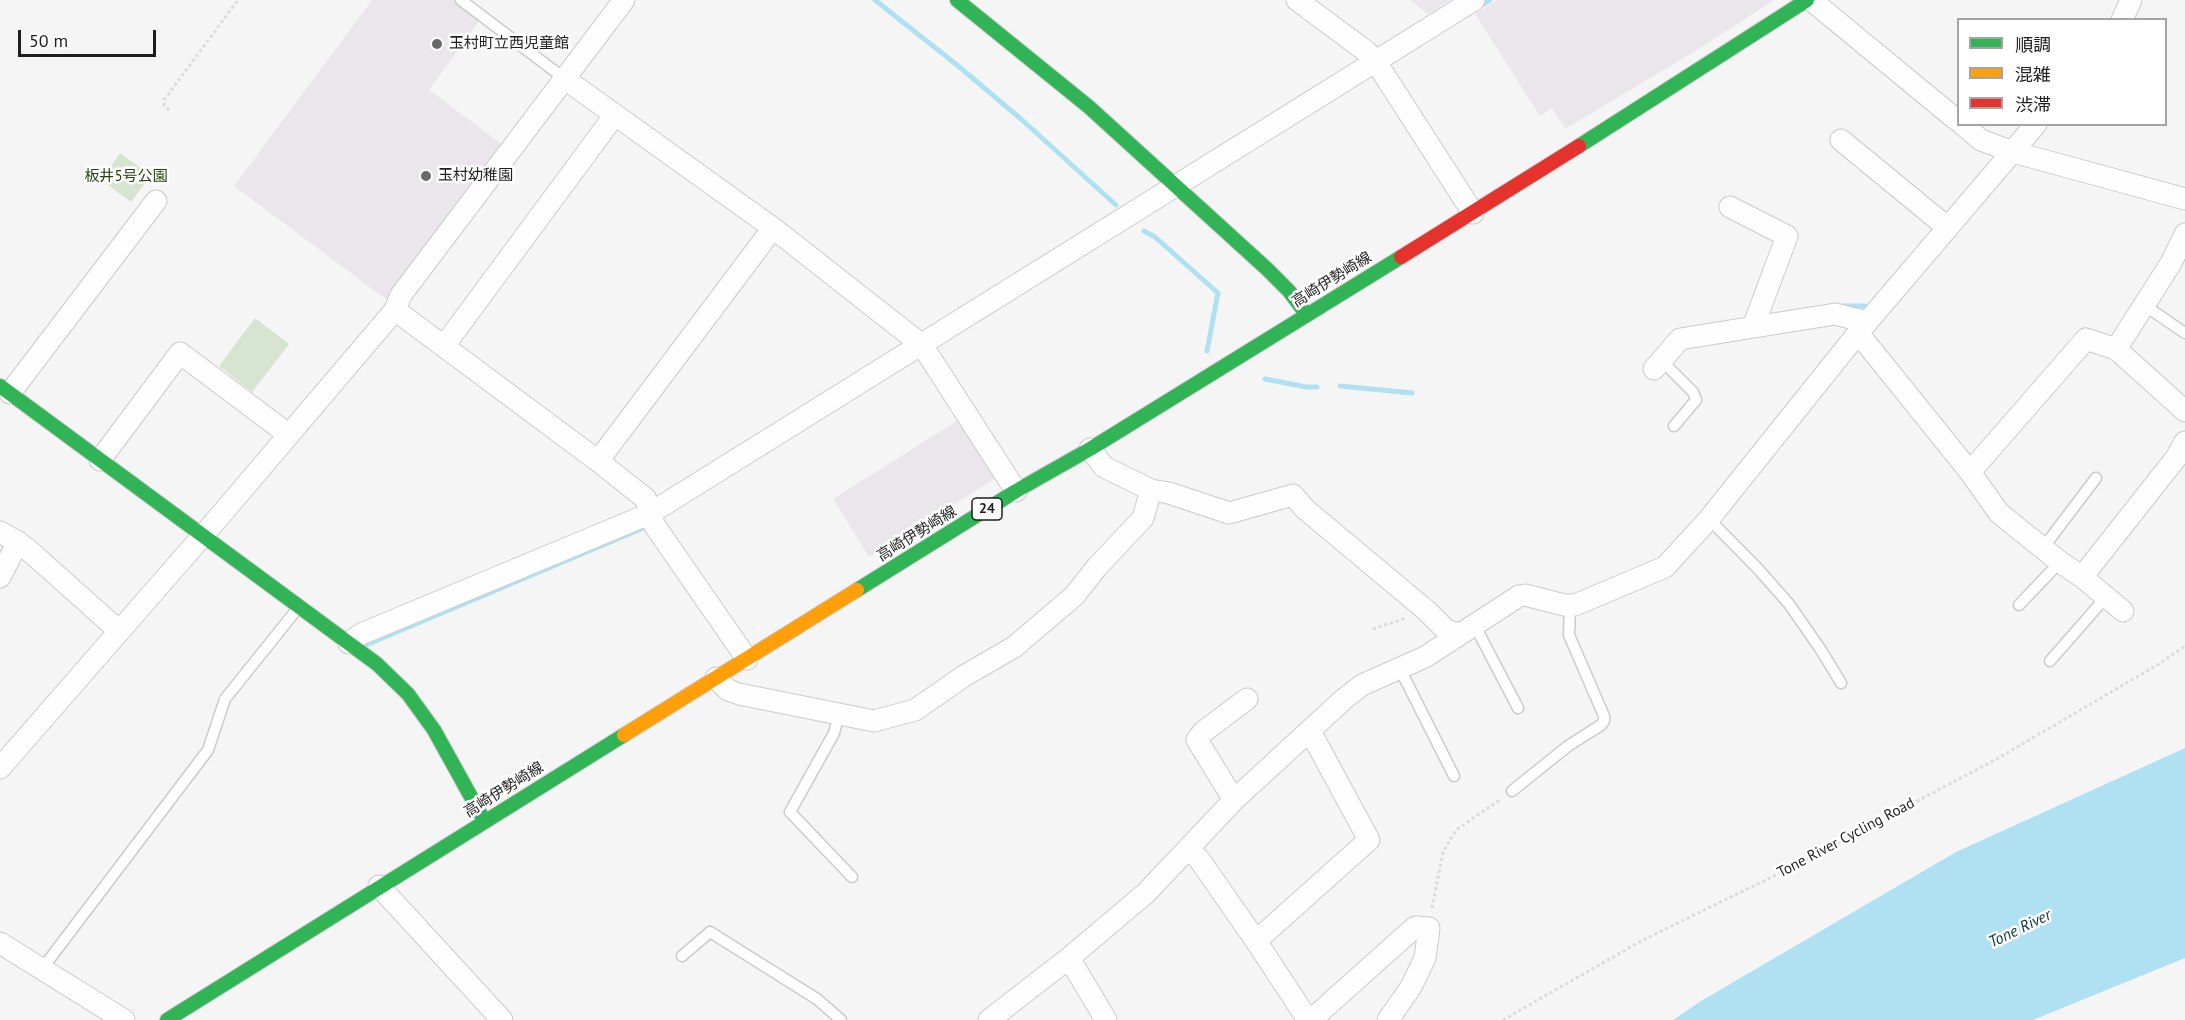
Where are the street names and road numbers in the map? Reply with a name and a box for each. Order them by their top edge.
street label: 高崎伊勢崎線 [1289,249,1375,311]
road number: 24 [972,498,1002,520]
street label: 高崎伊勢崎線 [874,503,960,565]
street label: 高崎伊勢崎線 [461,759,547,821]
street label: Tone River Cycling Road [1774,794,1918,882]

